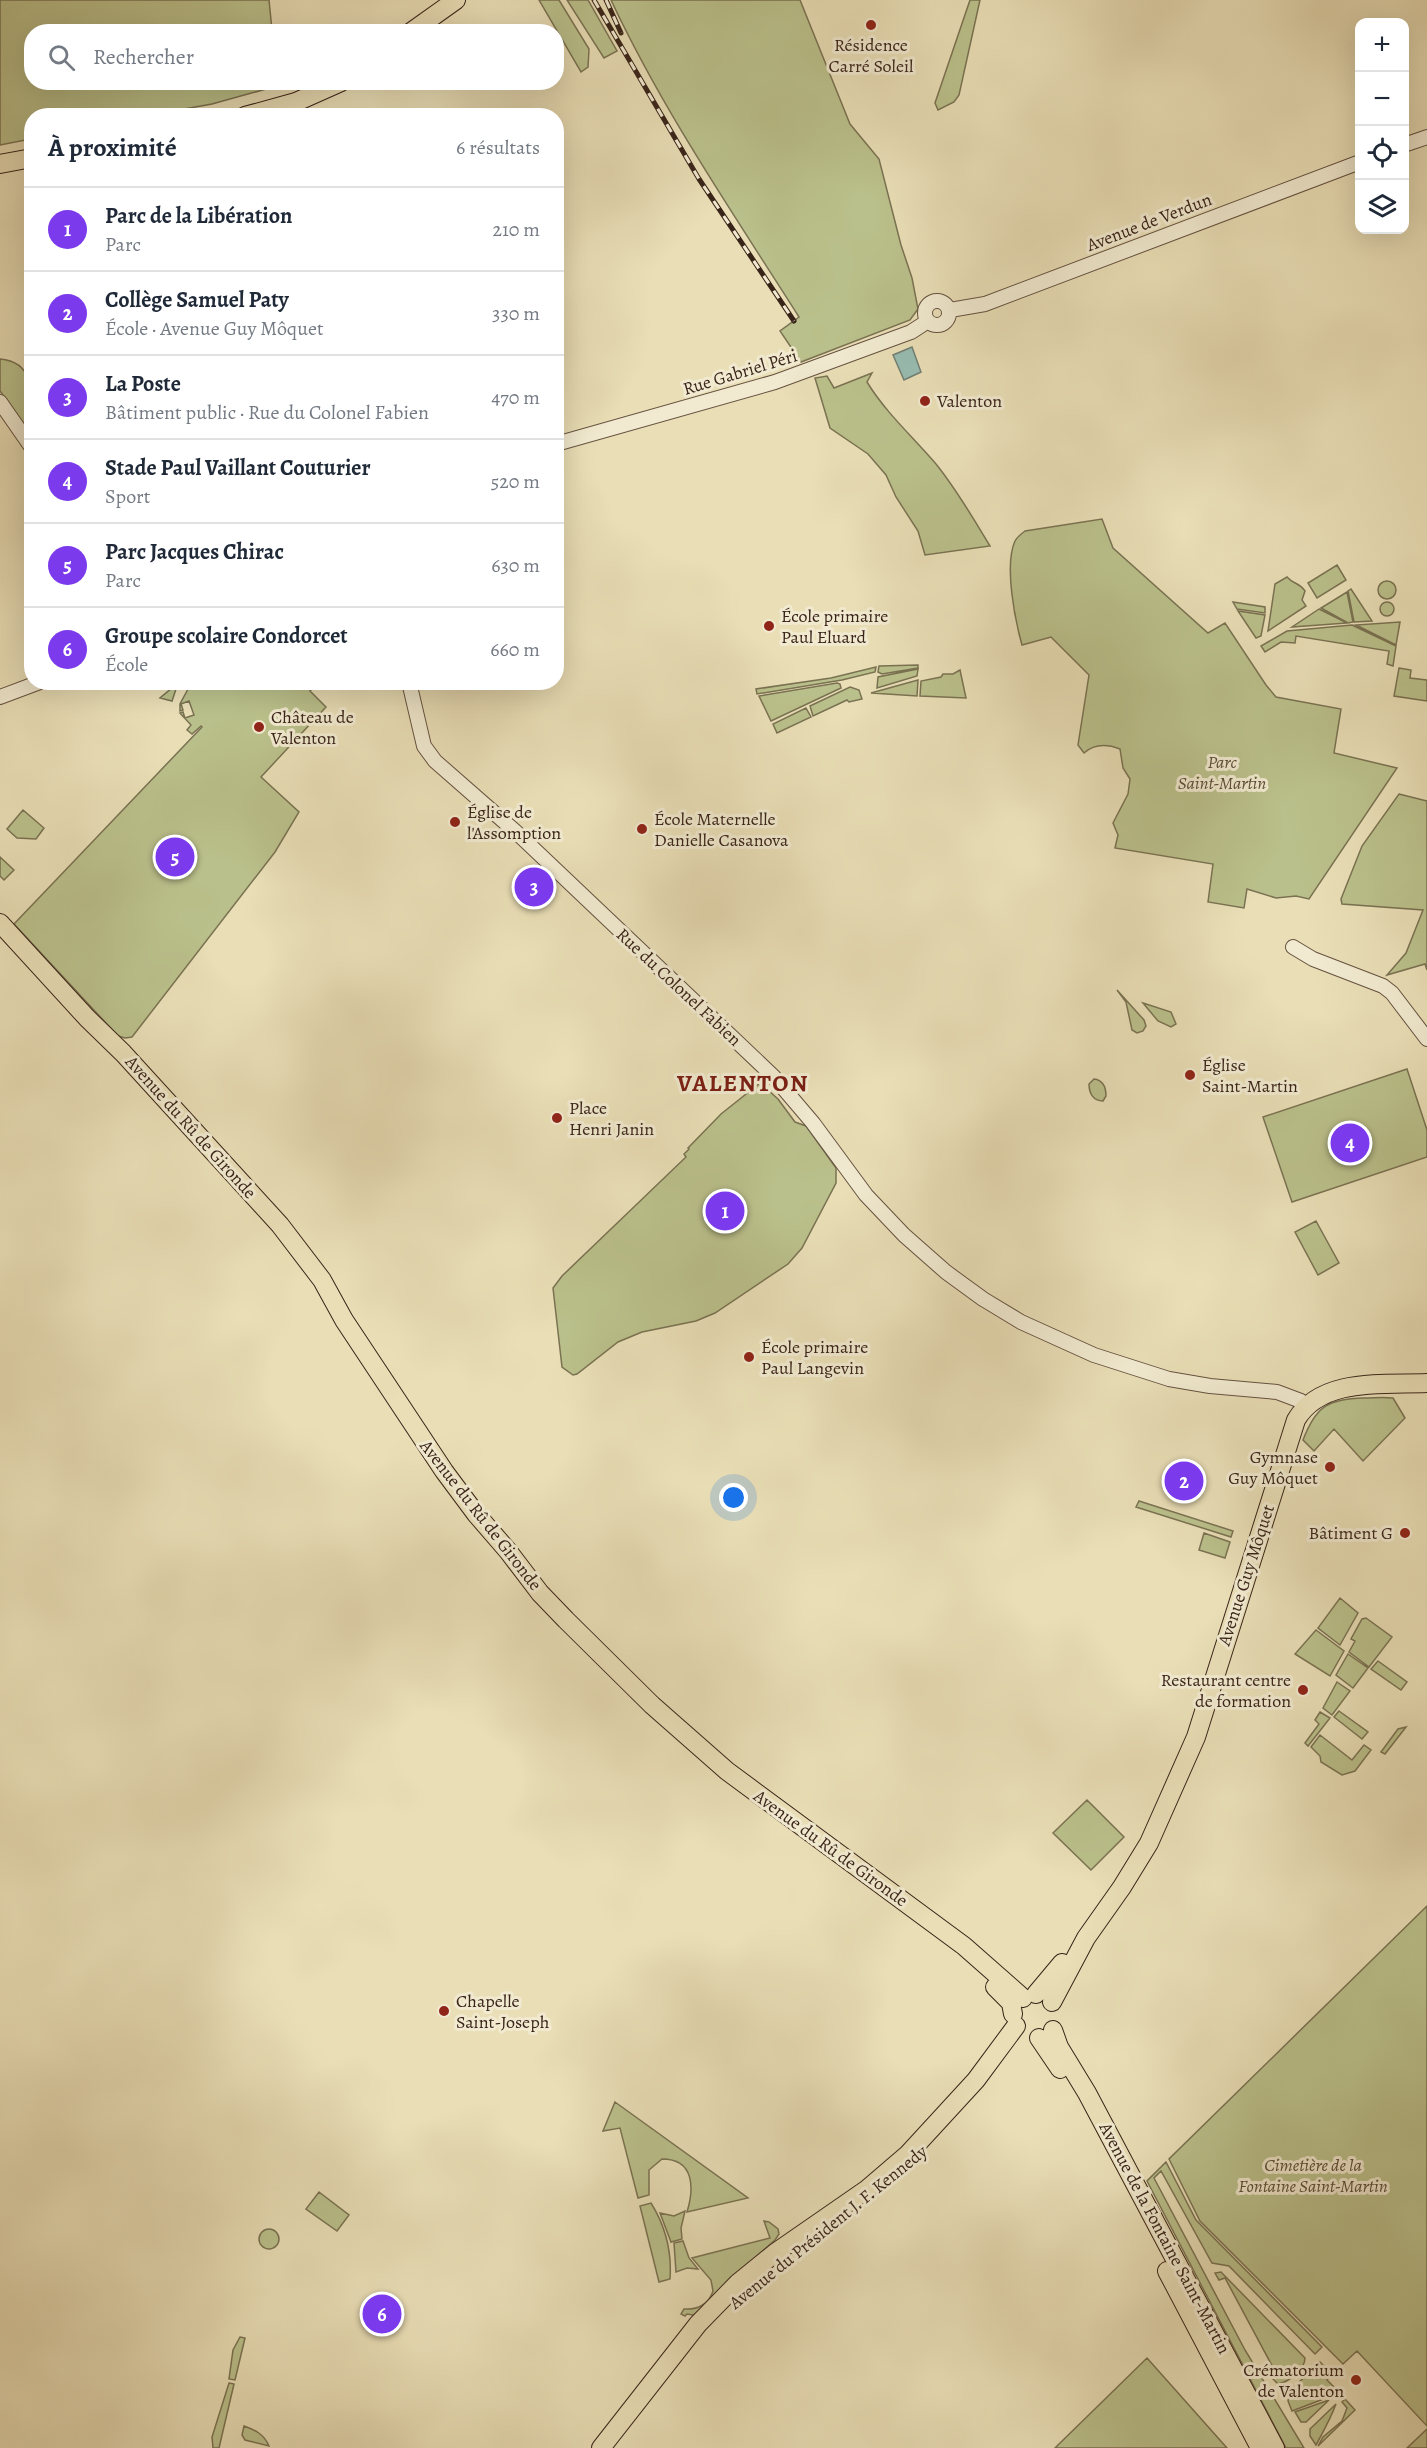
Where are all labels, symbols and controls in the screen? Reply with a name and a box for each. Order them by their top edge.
marker: Résidence Carré Soleil [864,18,878,32]
map controls [1355,18,1409,234]
button: + [1355,18,1409,72]
search box [24,24,564,90]
place label: Résidence Carré Soleil [829,33,914,78]
icon: search [45,41,78,74]
text: Rechercher [93,42,194,72]
button: − [1355,72,1409,126]
button: locate [1355,126,1409,180]
text: À proximité [48,130,177,165]
text: 6 résultats [456,134,540,161]
button: layers [1355,180,1409,234]
street label: Avenue de Verdun [1082,187,1215,257]
text: Parc de la Libération [105,201,292,231]
text: 1 [64,216,71,243]
text: 210 m [492,216,540,243]
text: Parc [105,231,141,258]
text: Collège Samuel Paty [105,285,289,315]
text: 2 [63,300,72,327]
text: 330 m [492,300,540,327]
text: École · Avenue Guy Môquet [105,315,324,342]
street label: Rue Gabriel Péri [680,343,800,401]
text: La Poste [105,369,181,399]
text: 3 [63,384,72,411]
text: 470 m [491,384,540,411]
place label: Valenton [936,389,1002,413]
marker: Valenton [918,394,932,408]
text: Bâtiment public · Rue du Colonel Fabien [105,399,429,426]
text: Stade Paul Vaillant Couturier [105,453,371,483]
text: 4 [63,468,72,495]
text: 520 m [491,468,540,495]
text: Sport [105,483,150,510]
text: Parc Jacques Chirac [105,537,284,567]
text: 5 [63,552,72,579]
text: 630 m [491,552,540,579]
text: Parc [105,567,141,594]
place label: École primaire Paul Eluard [781,604,888,649]
marker: École primaire Paul Eluard [762,619,776,633]
text: Groupe scolaire Condorcet [105,621,348,651]
text: 6 [63,636,72,663]
text: 660 m [490,636,540,663]
text: École [105,651,148,678]
place label: Château de Valenton [270,705,354,750]
marker: Château de Valenton [252,720,266,734]
park label: Parc Saint-Martin [1178,750,1266,795]
place label: Église de l'Assomption [467,800,561,845]
place label: École Maternelle Danielle Casanova [654,807,789,852]
marker: Église de l'Assomption [448,815,462,829]
marker: École Maternelle Danielle Casanova [635,822,649,836]
pin: 5 [156,834,195,880]
pin: 3 [514,864,554,910]
street label: Rue du Colonel Fabien [611,923,747,1051]
street label: Avenue du Rû de Gironde [119,1049,262,1204]
place label: Église Saint-Martin [1202,1053,1298,1098]
district label: VALENTON [676,1067,809,1099]
marker: Église Saint-Martin [1183,1068,1197,1082]
place label: Place Henri Janin [569,1096,654,1141]
marker: Place Henri Janin [550,1111,564,1125]
pin: 4 [1330,1120,1370,1166]
pin: 1 [706,1188,744,1234]
place label: École primaire Paul Langevin [761,1335,868,1380]
marker: École primaire Paul Langevin [742,1350,756,1364]
street label: Avenue du Rû de Gironde [414,1434,547,1595]
place label: Gymnase Guy Môquet [1228,1445,1318,1490]
pin: 2 [1164,1458,1204,1504]
marker: Gymnase Guy Môquet [1323,1460,1337,1474]
your location [719,1483,748,1512]
street label: Avenue Guy Môquet [1212,1501,1280,1650]
place label: Bâtiment G [1308,1521,1393,1545]
marker: Bâtiment G [1398,1526,1412,1540]
place label: Restaurant centre de formation [1161,1668,1291,1713]
marker: Restaurant centre de formation [1296,1683,1310,1697]
street label: Avenue du Rû de Gironde [748,1783,913,1912]
place label: Chapelle Saint-Joseph [456,1989,550,2034]
marker: Chapelle Saint-Joseph [437,2004,451,2018]
street label: Avenue de la Fontaine Saint-Martin [1093,2117,1236,2358]
street label: Avenue du Président J. F. Kennedy [723,2139,933,2315]
park label: Cimetière de la Fontaine Saint-Martin [1238,2153,1388,2198]
pin: 6 [362,2292,401,2336]
place label: Crématorium de Valenton [1243,2358,1344,2403]
marker: Crématorium de Valenton [1349,2373,1363,2387]

